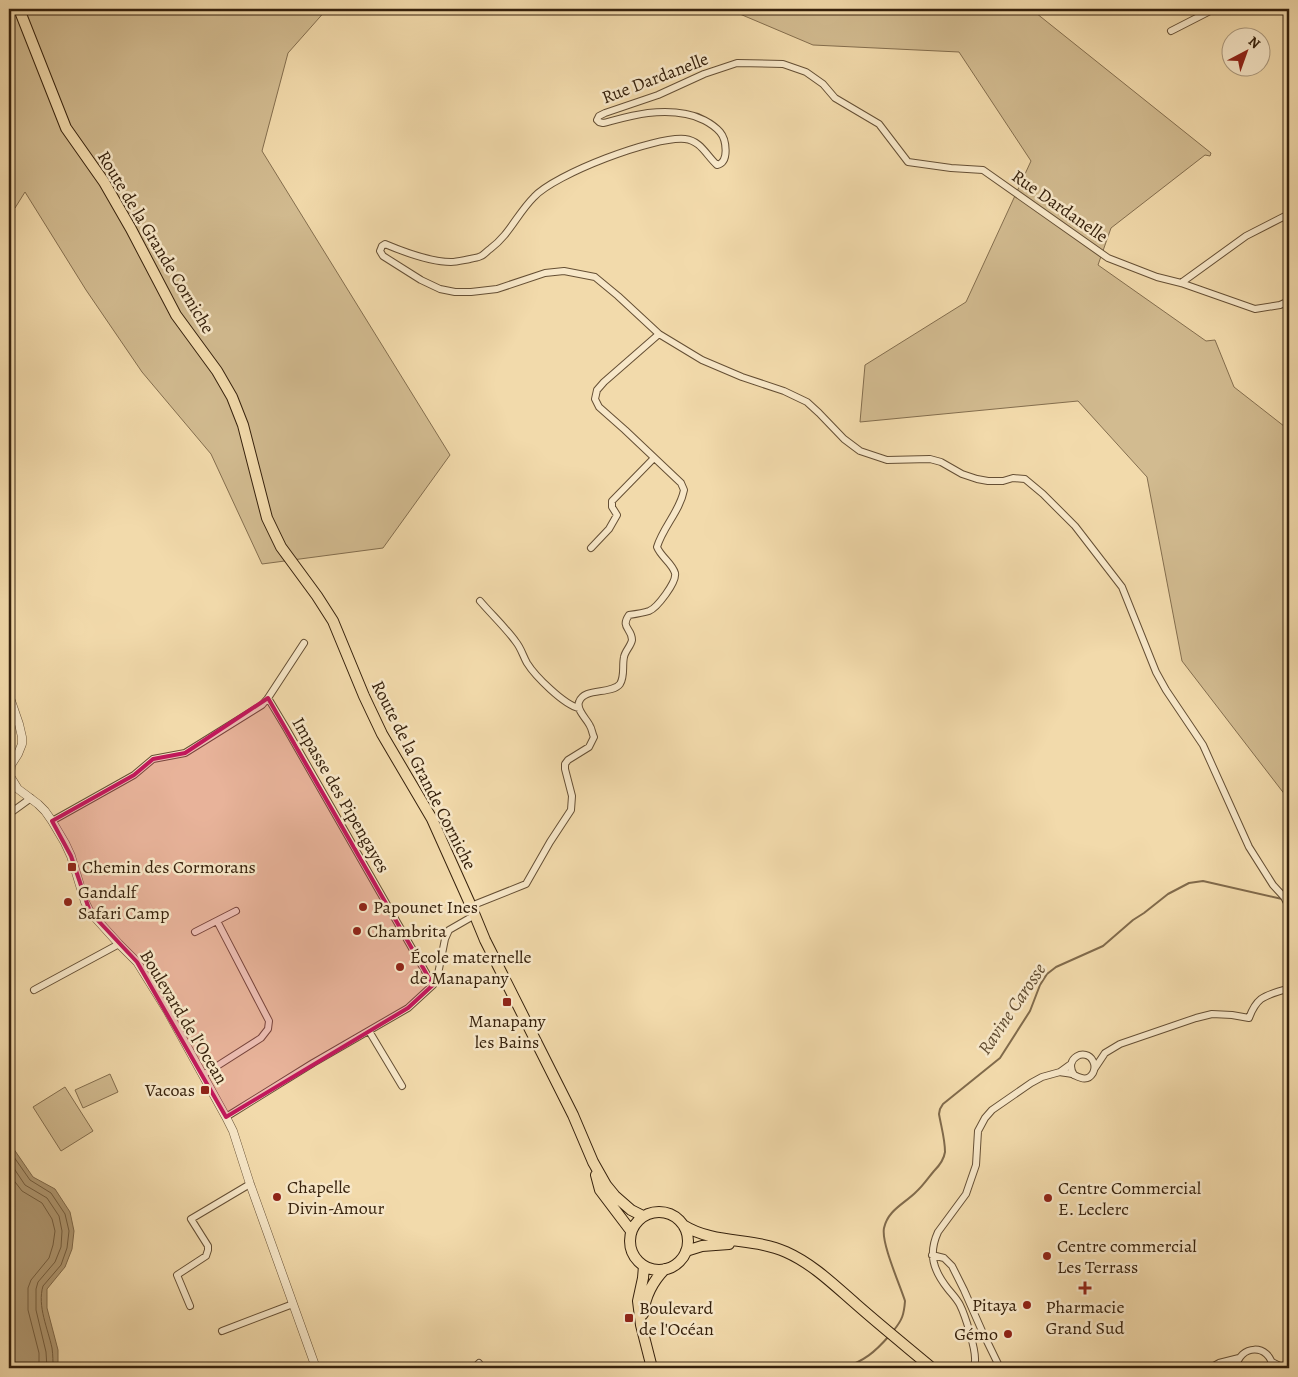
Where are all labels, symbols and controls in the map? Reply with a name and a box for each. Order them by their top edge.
north arrow [1220,28,1270,78]
text: N [1244,32,1264,53]
street label: Rue Dardanelle [598,47,712,109]
street label: Route de la Grande Corniche [92,146,220,338]
street label: Rue Dardanelle [1007,164,1113,248]
street label: Route de la Grande Corniche [366,676,482,874]
street label: Impasse des Pipengayes [287,713,395,877]
place label: Chemin des Cormorans [82,855,256,879]
marker: Chemin des Cormorans [66,861,78,873]
place label: Gandalf Safari Camp [78,880,169,925]
place label: Papounet Ines [373,895,478,919]
marker: Gandalf Safari Camp [62,896,74,908]
marker: Papounet Ines [357,901,369,913]
place label: Chambrita [367,919,447,943]
marker: Chambrita [351,925,363,937]
street label: Boulevard de l'Ocean [134,945,234,1089]
place label: École maternelle de Manapany [410,945,532,990]
water label: Ravine Carosse [972,958,1052,1060]
marker: École maternelle de Manapany [394,961,406,973]
marker: Manapany les Bains [501,996,513,1008]
place label: Manapany les Bains [468,1009,547,1054]
place label: Vacoas [144,1078,195,1102]
marker: Vacoas [199,1084,211,1096]
place label: Chapelle Divin-Amour [287,1175,384,1220]
place label: Centre Commercial E. Leclerc [1058,1176,1202,1221]
marker: Chapelle Divin-Amour [271,1191,283,1203]
marker: Centre Commercial E. Leclerc [1042,1192,1054,1204]
place label: Centre commercial Les Terrass [1057,1234,1197,1279]
marker: Centre commercial Les Terrass [1041,1250,1053,1262]
marker: Pharmacie Grand Sud [1079,1282,1091,1294]
place label: Pitaya [972,1293,1018,1317]
place label: Pharmacie Grand Sud [1046,1295,1125,1340]
place label: Boulevard de l'Océan [639,1296,714,1341]
marker: Pitaya [1021,1299,1033,1311]
marker: Boulevard de l'Océan [623,1312,635,1324]
place label: Gémo [954,1322,998,1346]
marker: Gémo [1002,1328,1014,1340]

